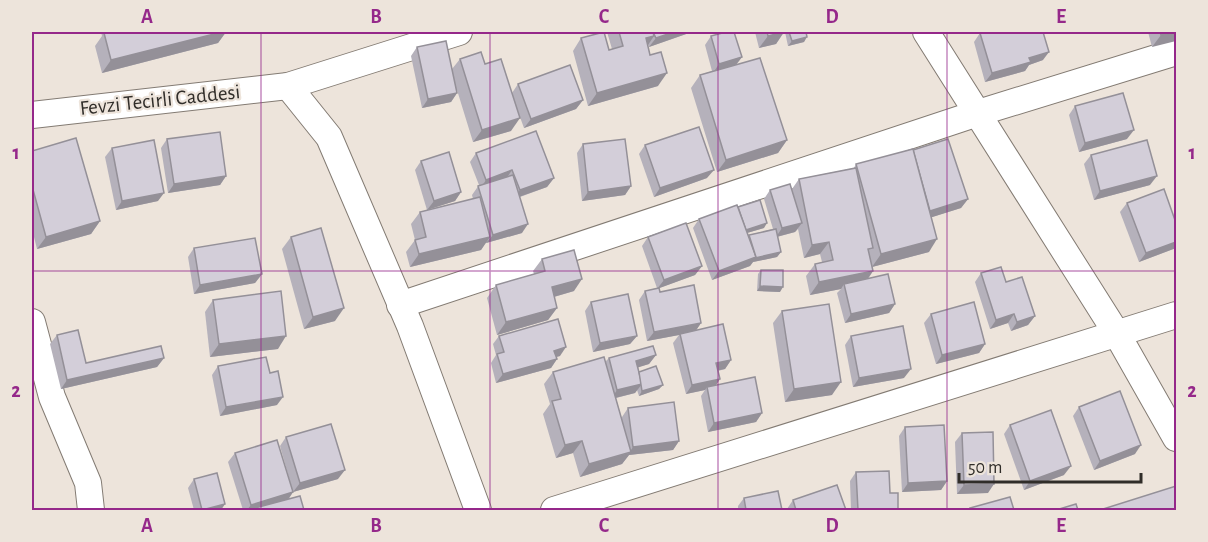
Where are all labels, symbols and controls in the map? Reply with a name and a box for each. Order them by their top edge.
text: A [141,7,153,27]
text: B [370,7,382,27]
text: C [599,7,610,27]
text: D [825,7,839,27]
text: E [1056,7,1066,27]
street label: Fevzi Tecirli Caddesi [79,81,241,119]
text: 1 [12,143,20,163]
text: 1 [1188,143,1196,163]
text: 2 [11,381,21,401]
text: 2 [1187,381,1197,401]
scale bar [959,446,1140,484]
text: 50 m [968,459,1002,477]
text: A [141,516,153,536]
text: B [370,516,382,536]
text: C [599,516,610,536]
text: D [825,516,839,536]
text: E [1056,516,1066,536]

